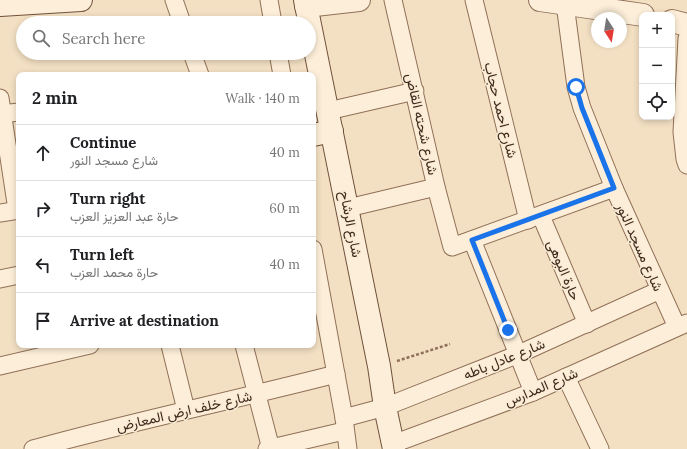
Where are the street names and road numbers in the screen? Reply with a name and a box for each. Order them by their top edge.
street label: شارع احمد حجاب [478,60,522,160]
street label: شارع شحته القاض [400,71,442,177]
street label: شارع الرشاح [334,189,366,259]
street label: شارع مسجد النور [610,199,668,295]
street label: حارة البوهى [543,237,585,303]
street label: شارع عادل باطه [461,334,548,385]
street label: شارع المدارس [502,363,581,412]
street label: شارع خلف ارض المعارض [114,387,254,437]

